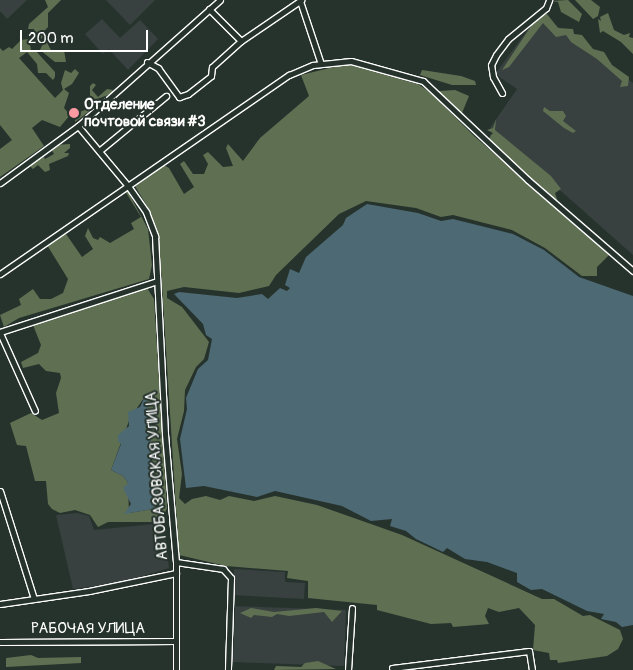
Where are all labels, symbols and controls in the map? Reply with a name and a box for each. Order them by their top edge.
scale bar [22,20,150,52]
text: 200 m [28,29,73,48]
place label: Отделение почтовой связи #3 [84,95,206,130]
marker: Отделение почтовой связи #3 [68,107,80,119]
street label: АВТОБАЗОВСКАЯ УЛИЦА [142,391,172,561]
street label: РАБОЧАЯ УЛИЦА [31,620,145,638]

